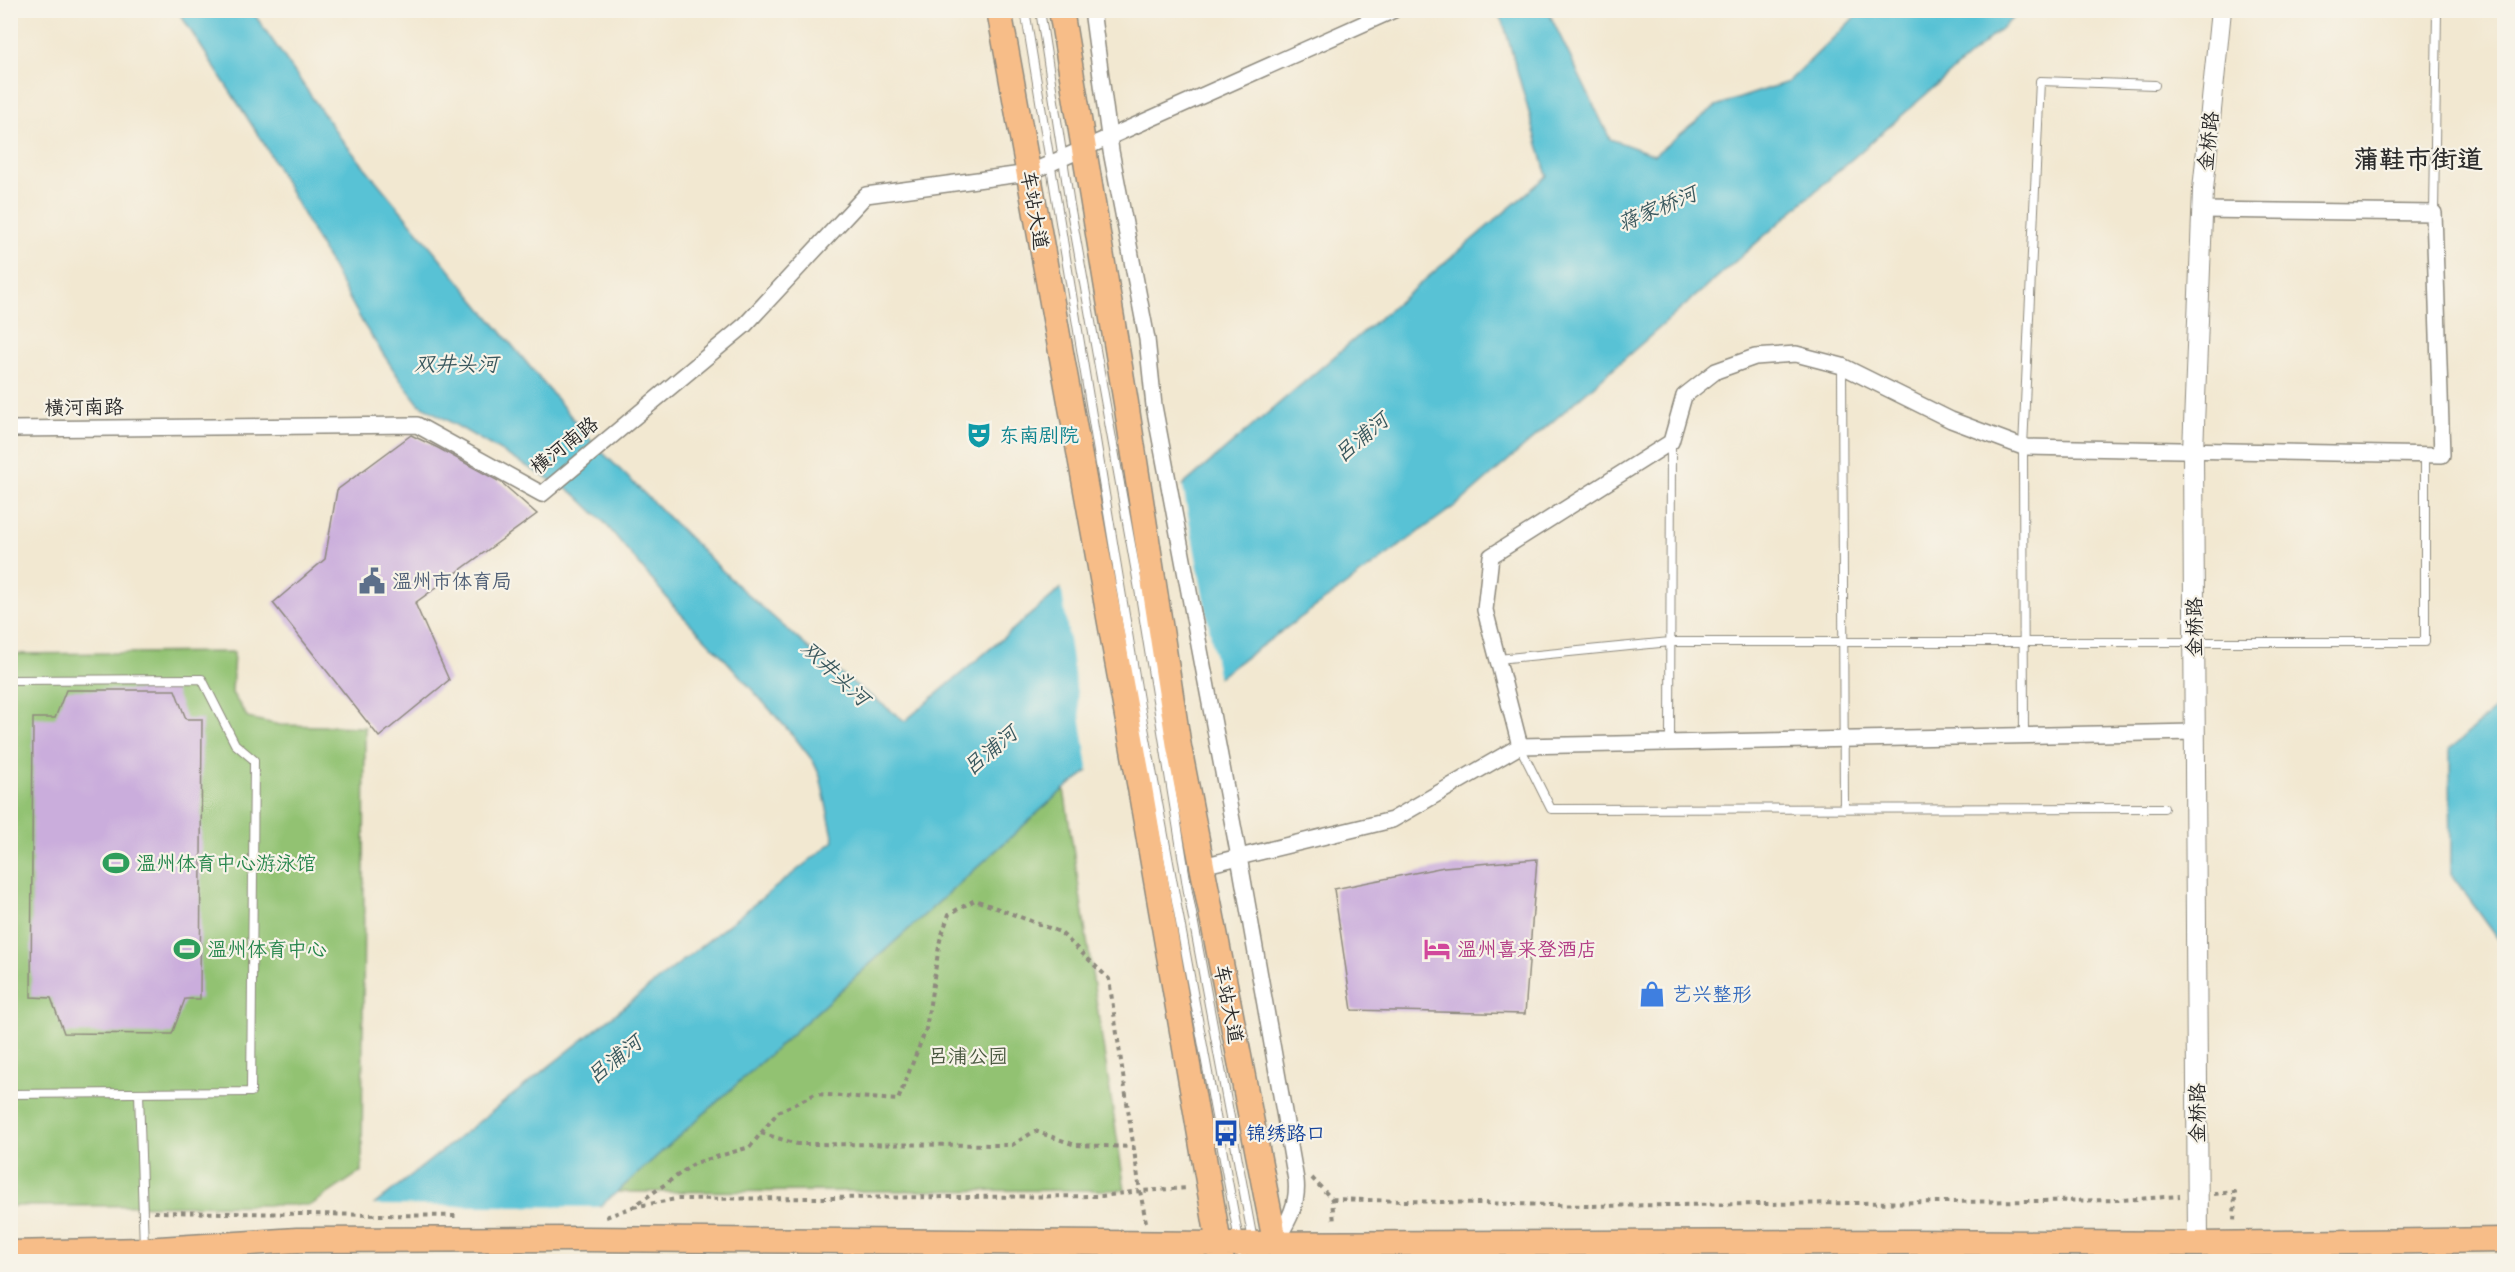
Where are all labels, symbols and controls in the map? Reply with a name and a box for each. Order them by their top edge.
street label: 金桥路 [2193,109,2223,172]
district label: 蒲鞋市街道 [2353,143,2483,175]
street label: 车站大道 [1016,169,1054,251]
water label: 蒋家桥河 [1613,179,1703,236]
water label: 双井头河 [414,351,501,376]
street label: 横河南路 [44,394,125,420]
water label: 吕浦河 [1329,405,1395,467]
street label: 横河南路 [525,410,604,479]
theatre icon: 东南剧院 [964,420,994,450]
place label: 东南剧院 [999,423,1079,447]
public building icon: 温州市体育局 [357,566,387,596]
place label: 温州市体育局 [392,569,512,593]
street label: 金桥路 [2182,596,2206,657]
water label: 双井头河 [797,635,877,713]
water label: 吕浦河 [958,718,1024,780]
sports icon: 温州体育中心游泳馆 [101,848,131,878]
place label: 温州体育中心游泳馆 [136,851,316,875]
sports icon: 温州体育中心 [172,934,202,964]
hotel icon: 温州喜来登酒店 [1422,934,1452,964]
place label: 温州体育中心 [207,937,327,961]
place label: 温州喜来登酒店 [1457,937,1597,961]
street label: 车站大道 [1210,962,1248,1046]
shop icon: 艺兴整形 [1637,979,1667,1009]
place label: 艺兴整形 [1672,982,1752,1006]
water label: 吕浦河 [582,1028,649,1089]
park label: 吕浦公园 [928,1044,1008,1068]
street label: 金桥路 [2185,1082,2209,1143]
bus stop icon: 锦绣路口 [1211,1118,1241,1148]
place label: 锦绣路口 [1246,1121,1326,1145]

